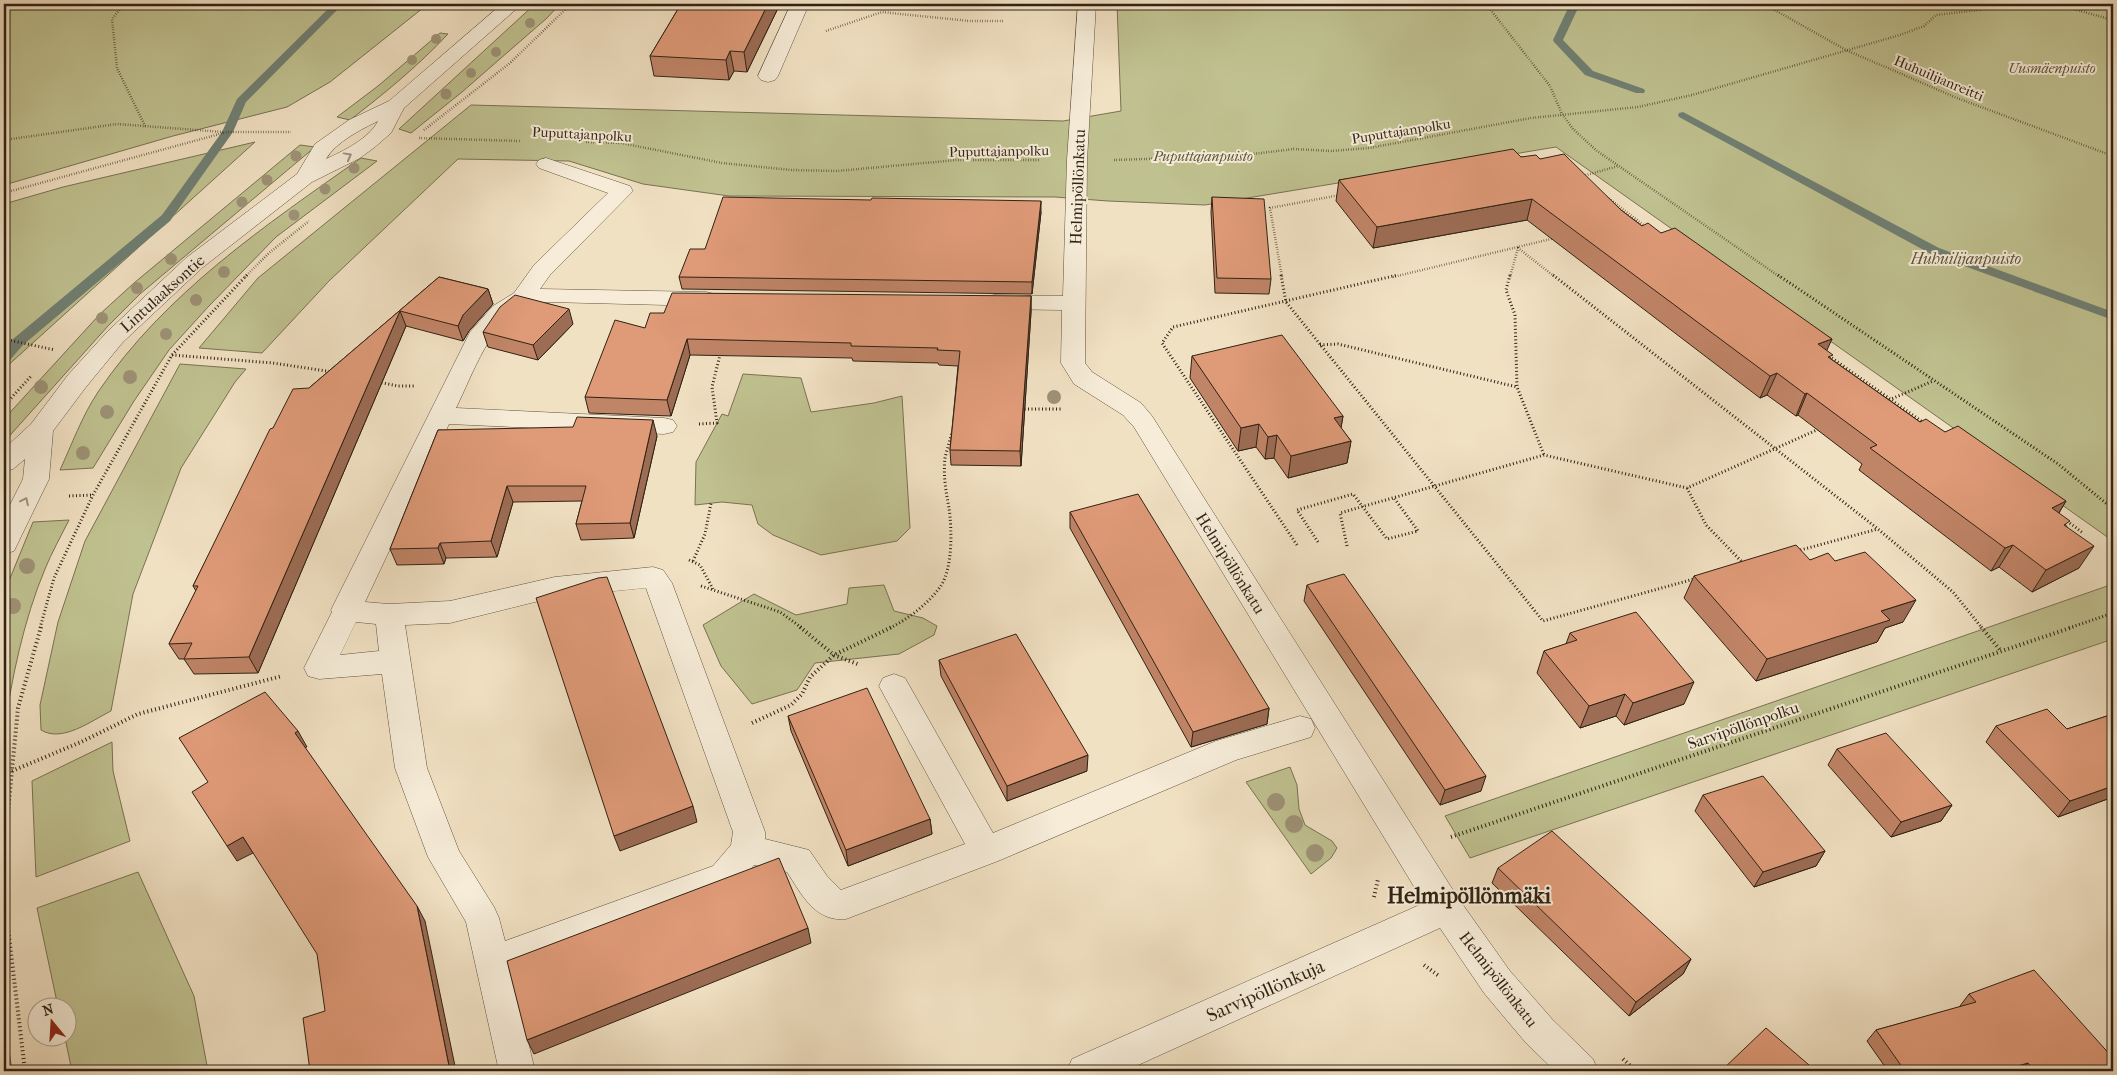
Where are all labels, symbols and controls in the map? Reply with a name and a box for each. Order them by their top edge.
street label: Huhuilijanreitti [1891,52,1986,105]
park label: Uusmäenpuisto [2008,60,2096,77]
street label: Puputtajanpolku [1350,115,1452,148]
street label: Puputtajanpolku [532,123,632,146]
street label: Helmipöllönkatu [1066,129,1089,245]
street label: Puputtajanpolku [949,142,1049,161]
park label: Puputtajanpuisto [1152,148,1253,165]
one-way arrow [343,152,352,162]
park label: Huhuilijanpuisto [1910,249,2022,268]
street label: Lintulaaksontie [116,250,209,336]
one-way arrow [19,497,29,506]
street label: Helmipöllönkatu [1192,509,1269,617]
street label: Sarvipöllönpolku [1685,698,1801,753]
district label: Helmipöllönmäki [1387,883,1551,909]
street label: Helmipöllönkatu [1455,928,1542,1031]
street label: Sarvipöllönkuja [1203,955,1328,1027]
north arrow [28,998,78,1048]
text: N [40,1000,56,1020]

